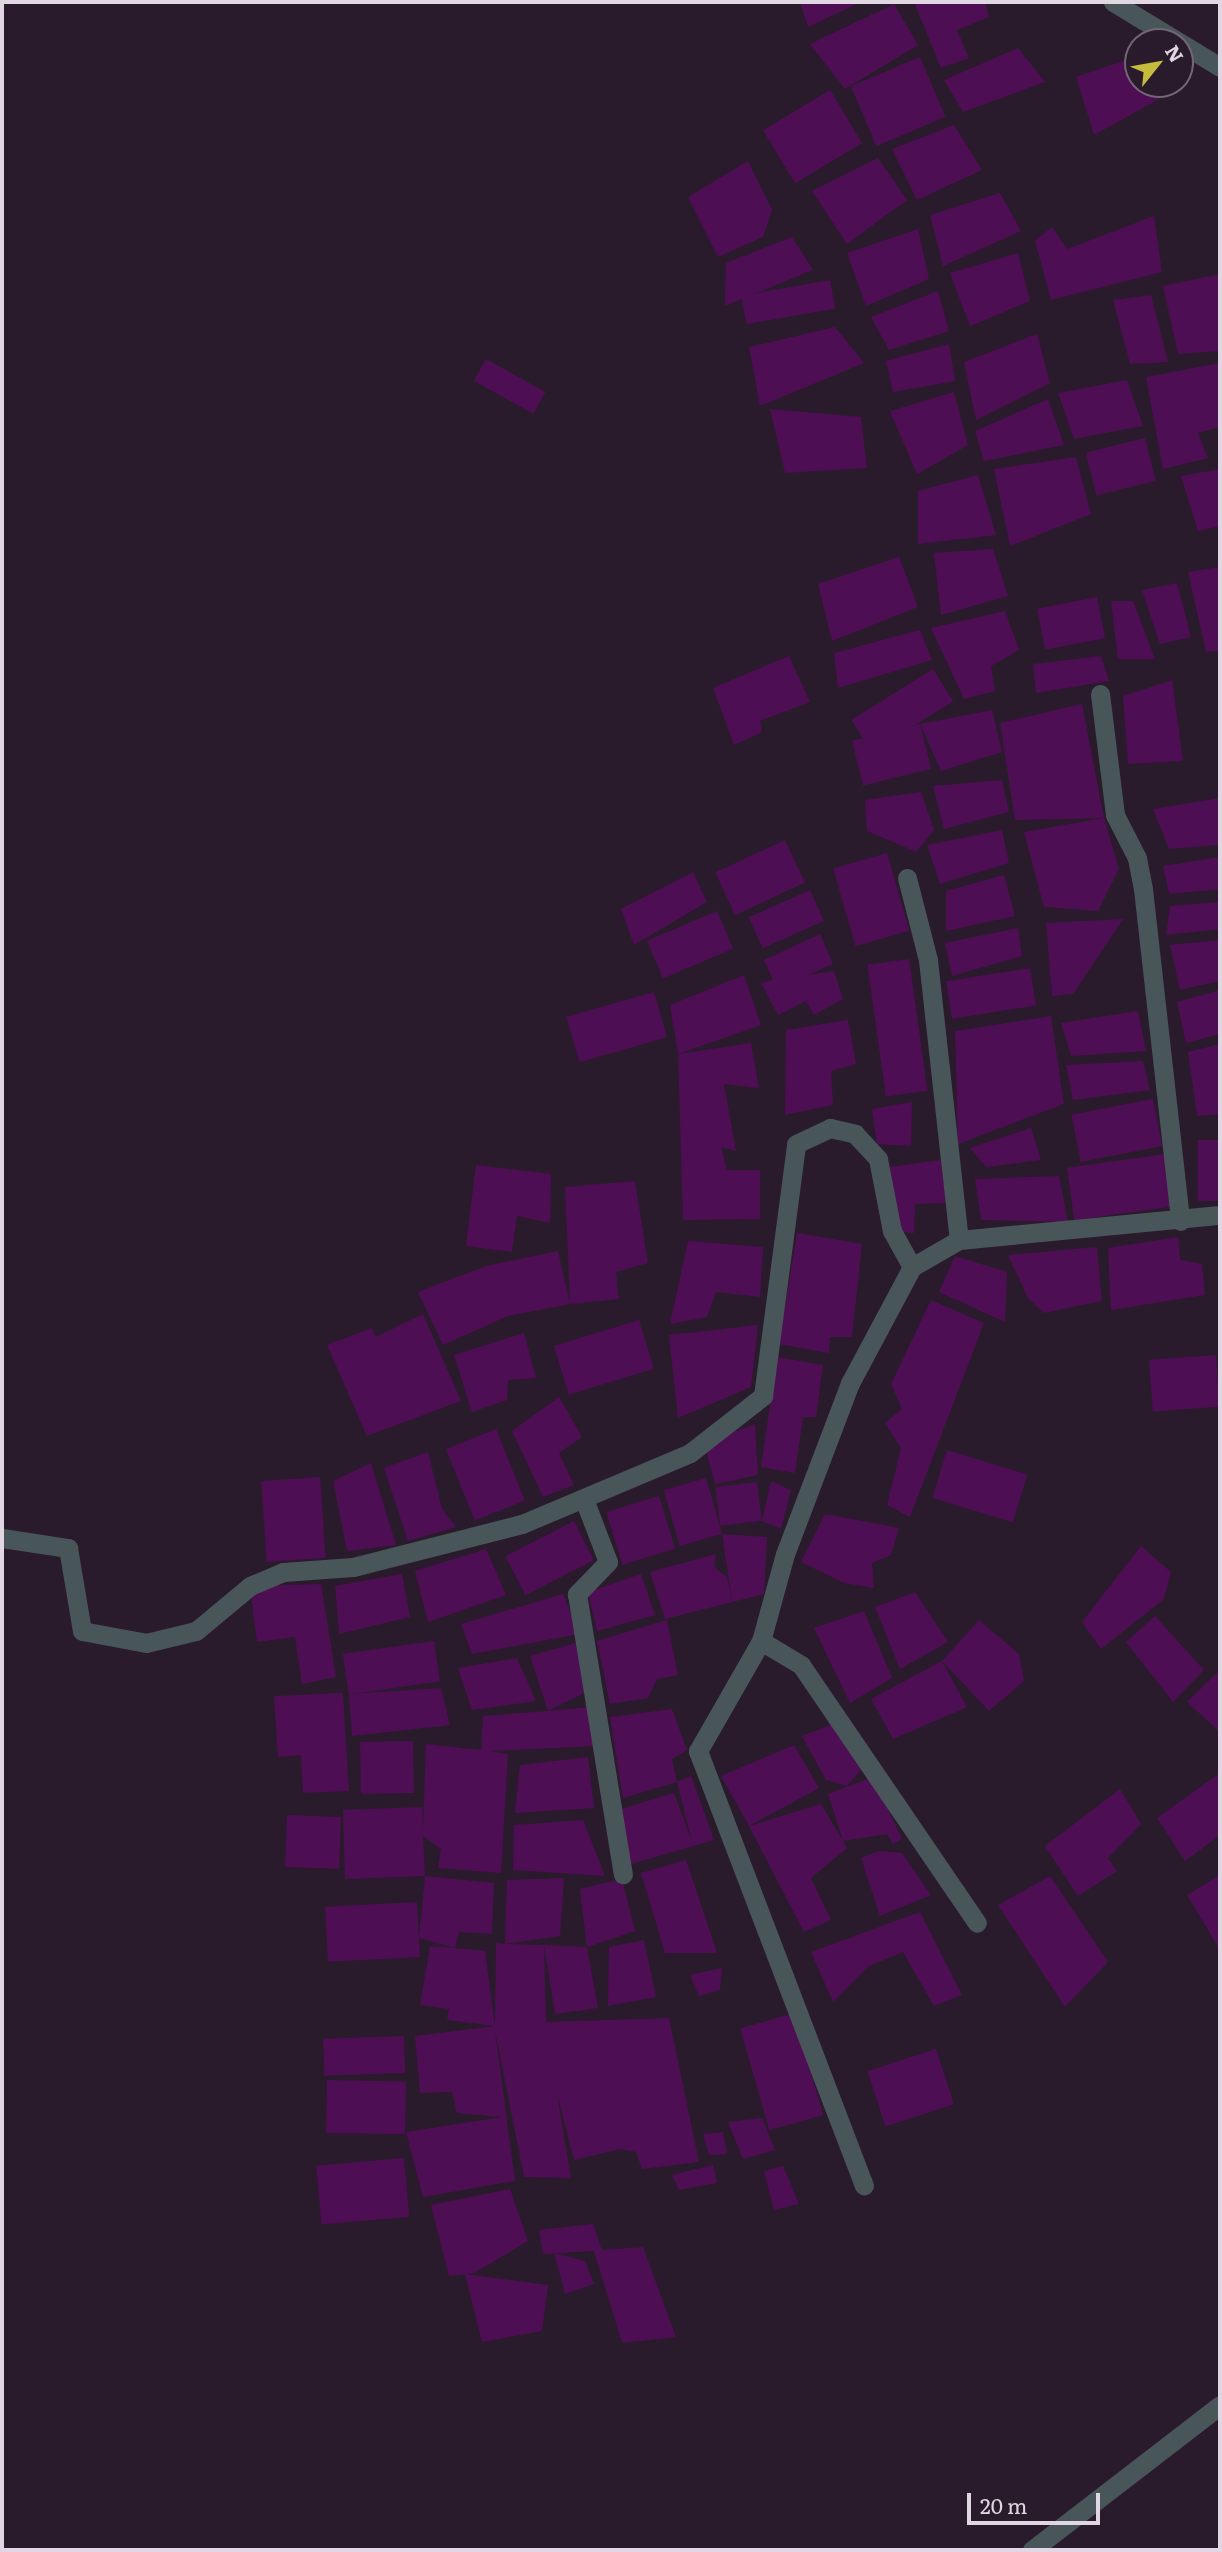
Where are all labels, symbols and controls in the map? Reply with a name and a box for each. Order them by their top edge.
north arrow [1124,28,1194,98]
text: N [1159,39,1191,67]
scale bar [970,2478,1103,2522]
text: 20 m [980,2489,1027,2520]

